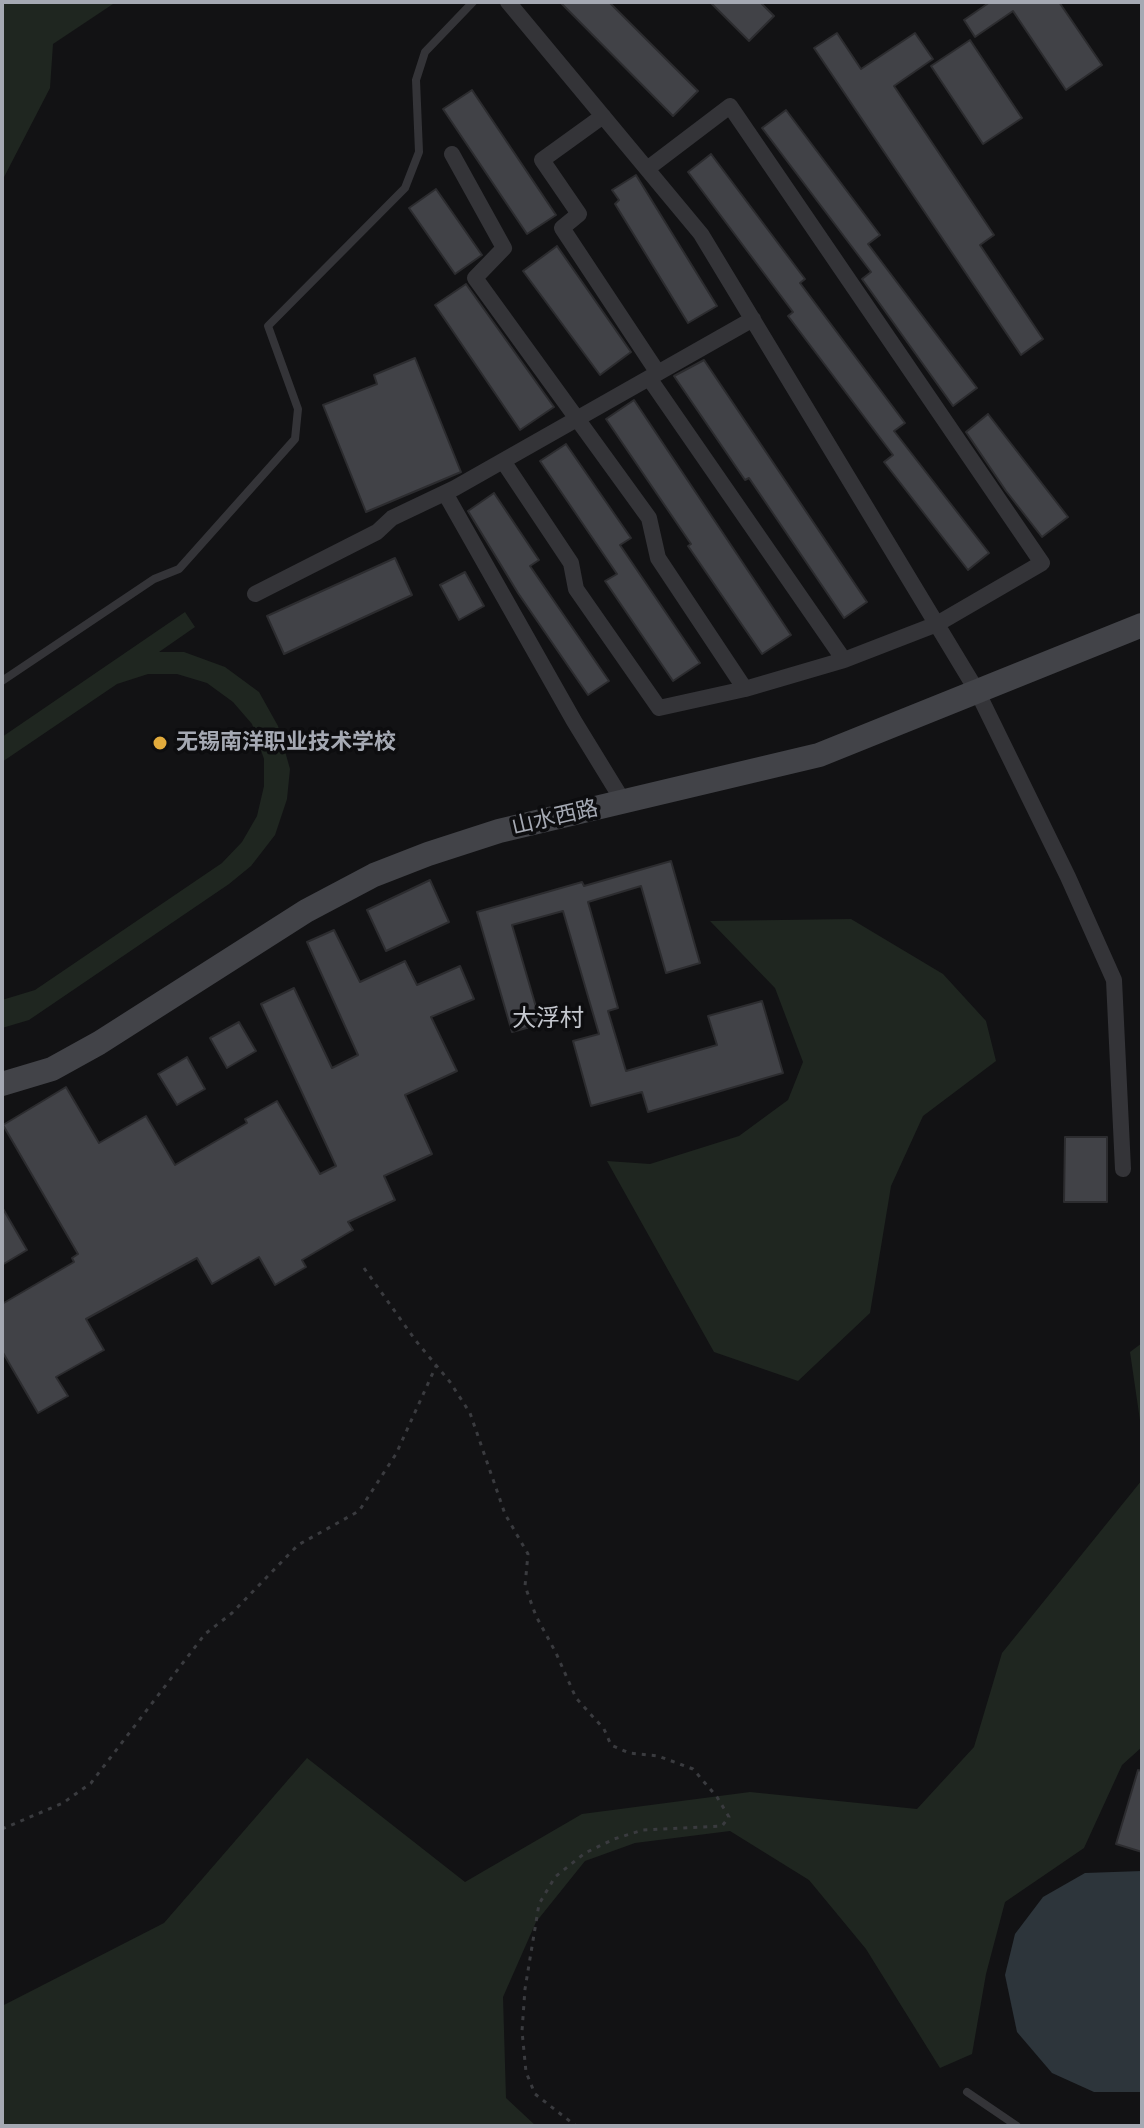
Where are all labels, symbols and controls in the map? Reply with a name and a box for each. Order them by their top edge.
place label: 无锡南洋职业技术学校 [176,730,396,756]
marker: 无锡南洋职业技术学校 [151,734,169,752]
street label: 山水西路 [509,795,601,841]
district label: 大浮村 [512,1005,584,1033]

